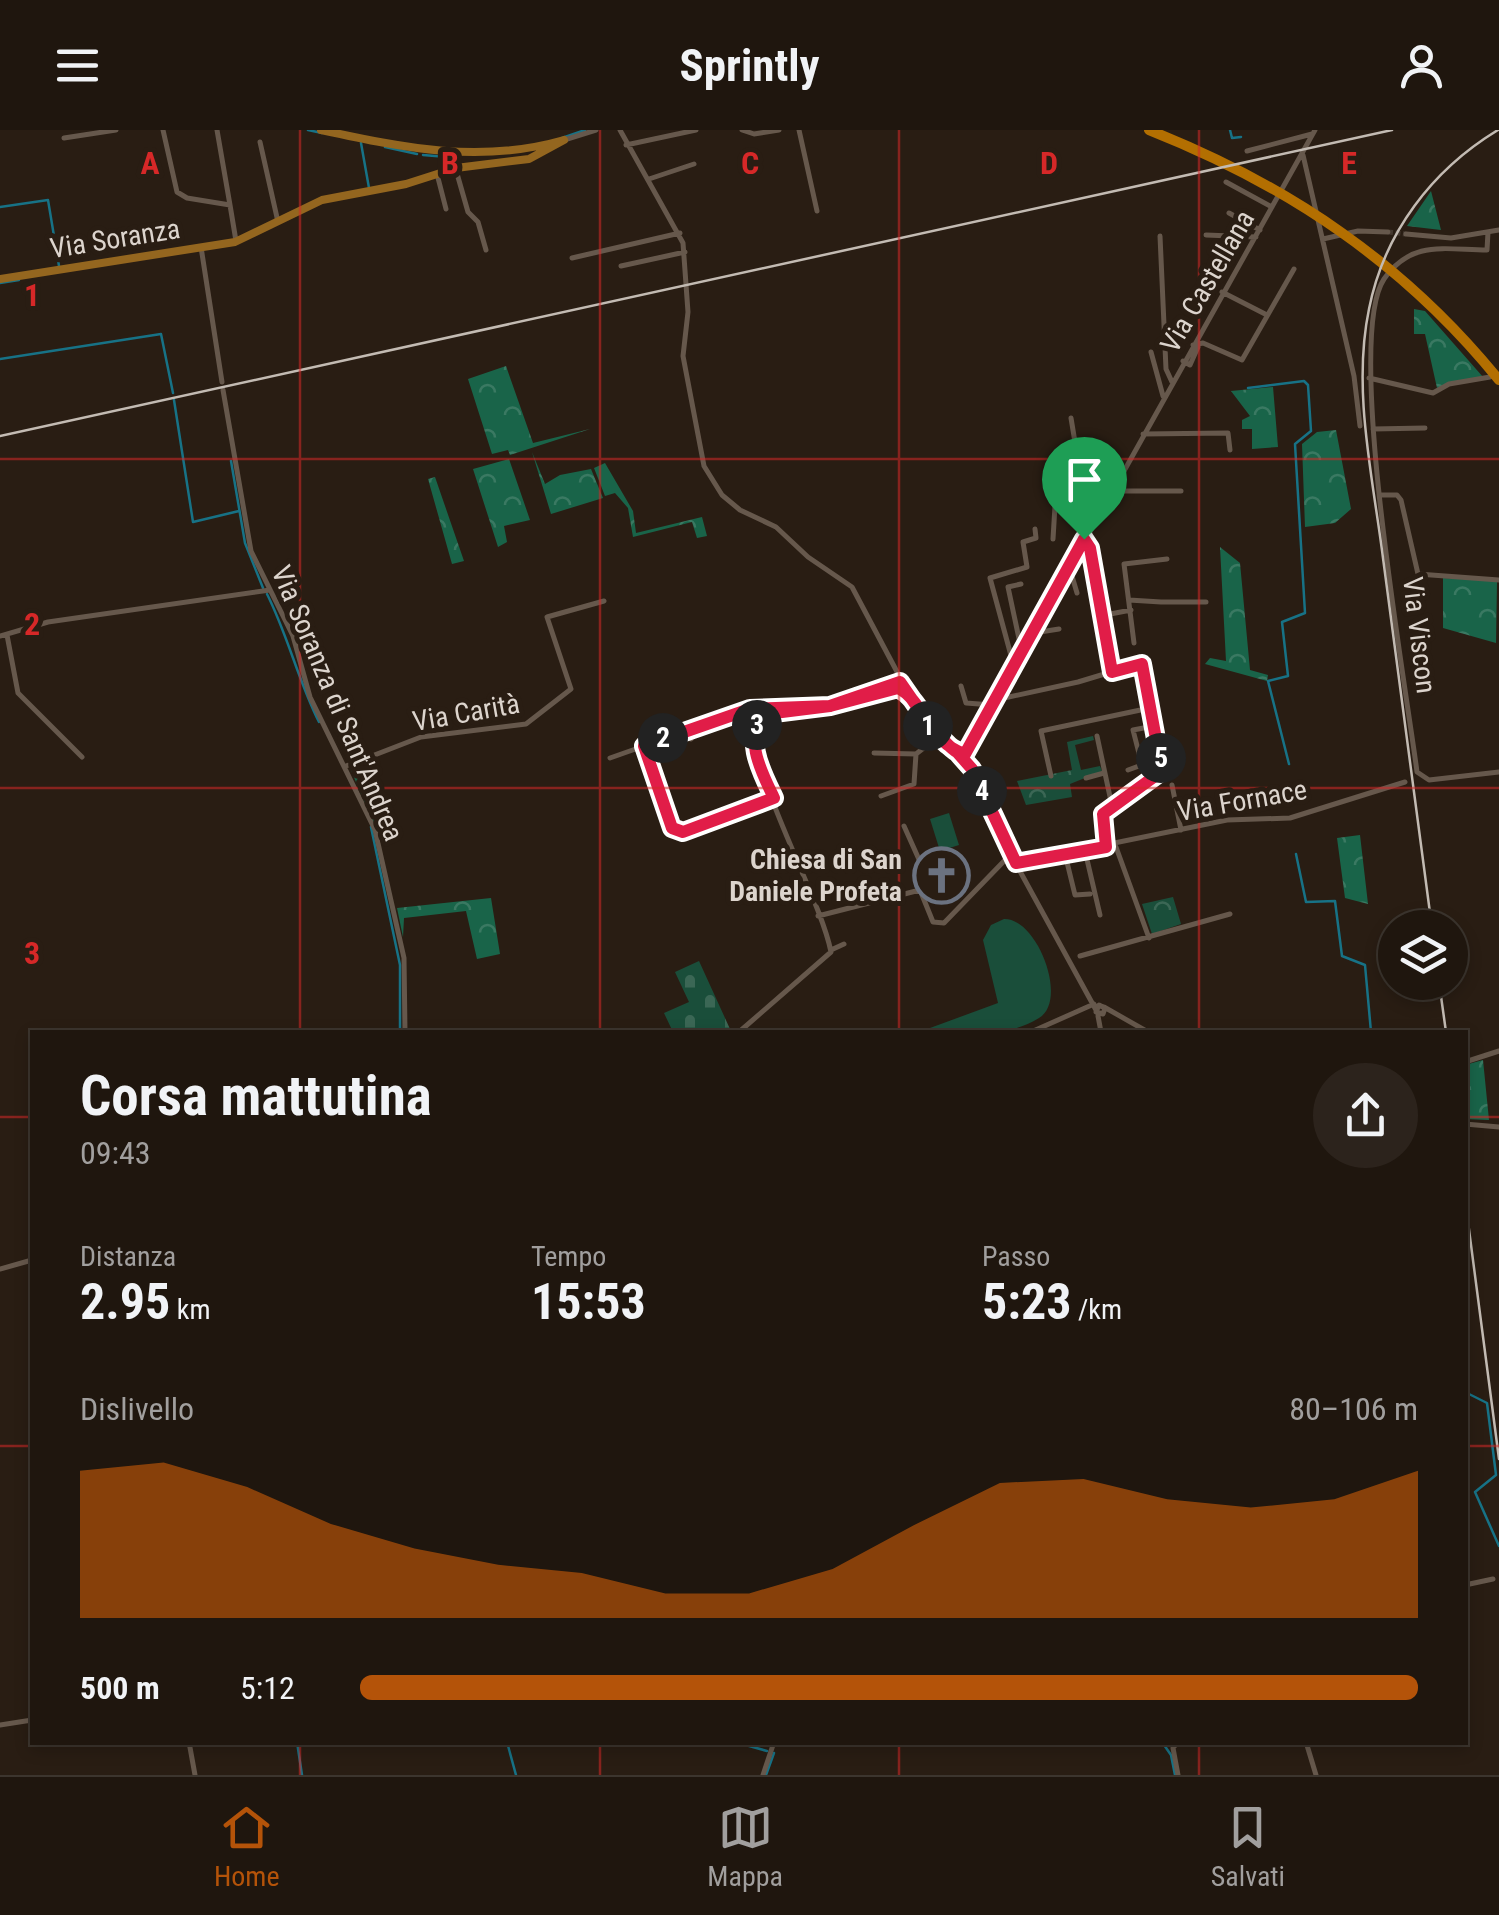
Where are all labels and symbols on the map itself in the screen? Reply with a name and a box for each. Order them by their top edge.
text: A [140,144,160,182]
text: B [441,144,459,182]
text: C [741,144,759,182]
text: D [1040,144,1058,182]
text: E [1341,144,1357,182]
street label: Via Castellana [1153,204,1261,358]
street label: Via Soranza [48,212,182,265]
text: 1 [24,276,40,314]
pin [1042,437,1127,540]
street label: Via Soranza di Sant'Andrea [265,561,411,846]
street label: Via Viscon [1396,575,1443,695]
text: 2 [24,605,40,643]
street label: Via Carità [410,687,522,738]
pin: 3 [732,700,782,750]
pin: 1 [903,701,953,751]
pin: 2 [638,713,688,763]
pin: 5 [1136,733,1186,783]
pin: 4 [957,766,1007,816]
street label: Via Fornace [1175,773,1309,828]
place label: Chiesa di San Daniele Profeta [729,843,902,908]
church icon: Chiesa di San Daniele Profeta [911,845,971,905]
text: 3 [24,934,40,972]

